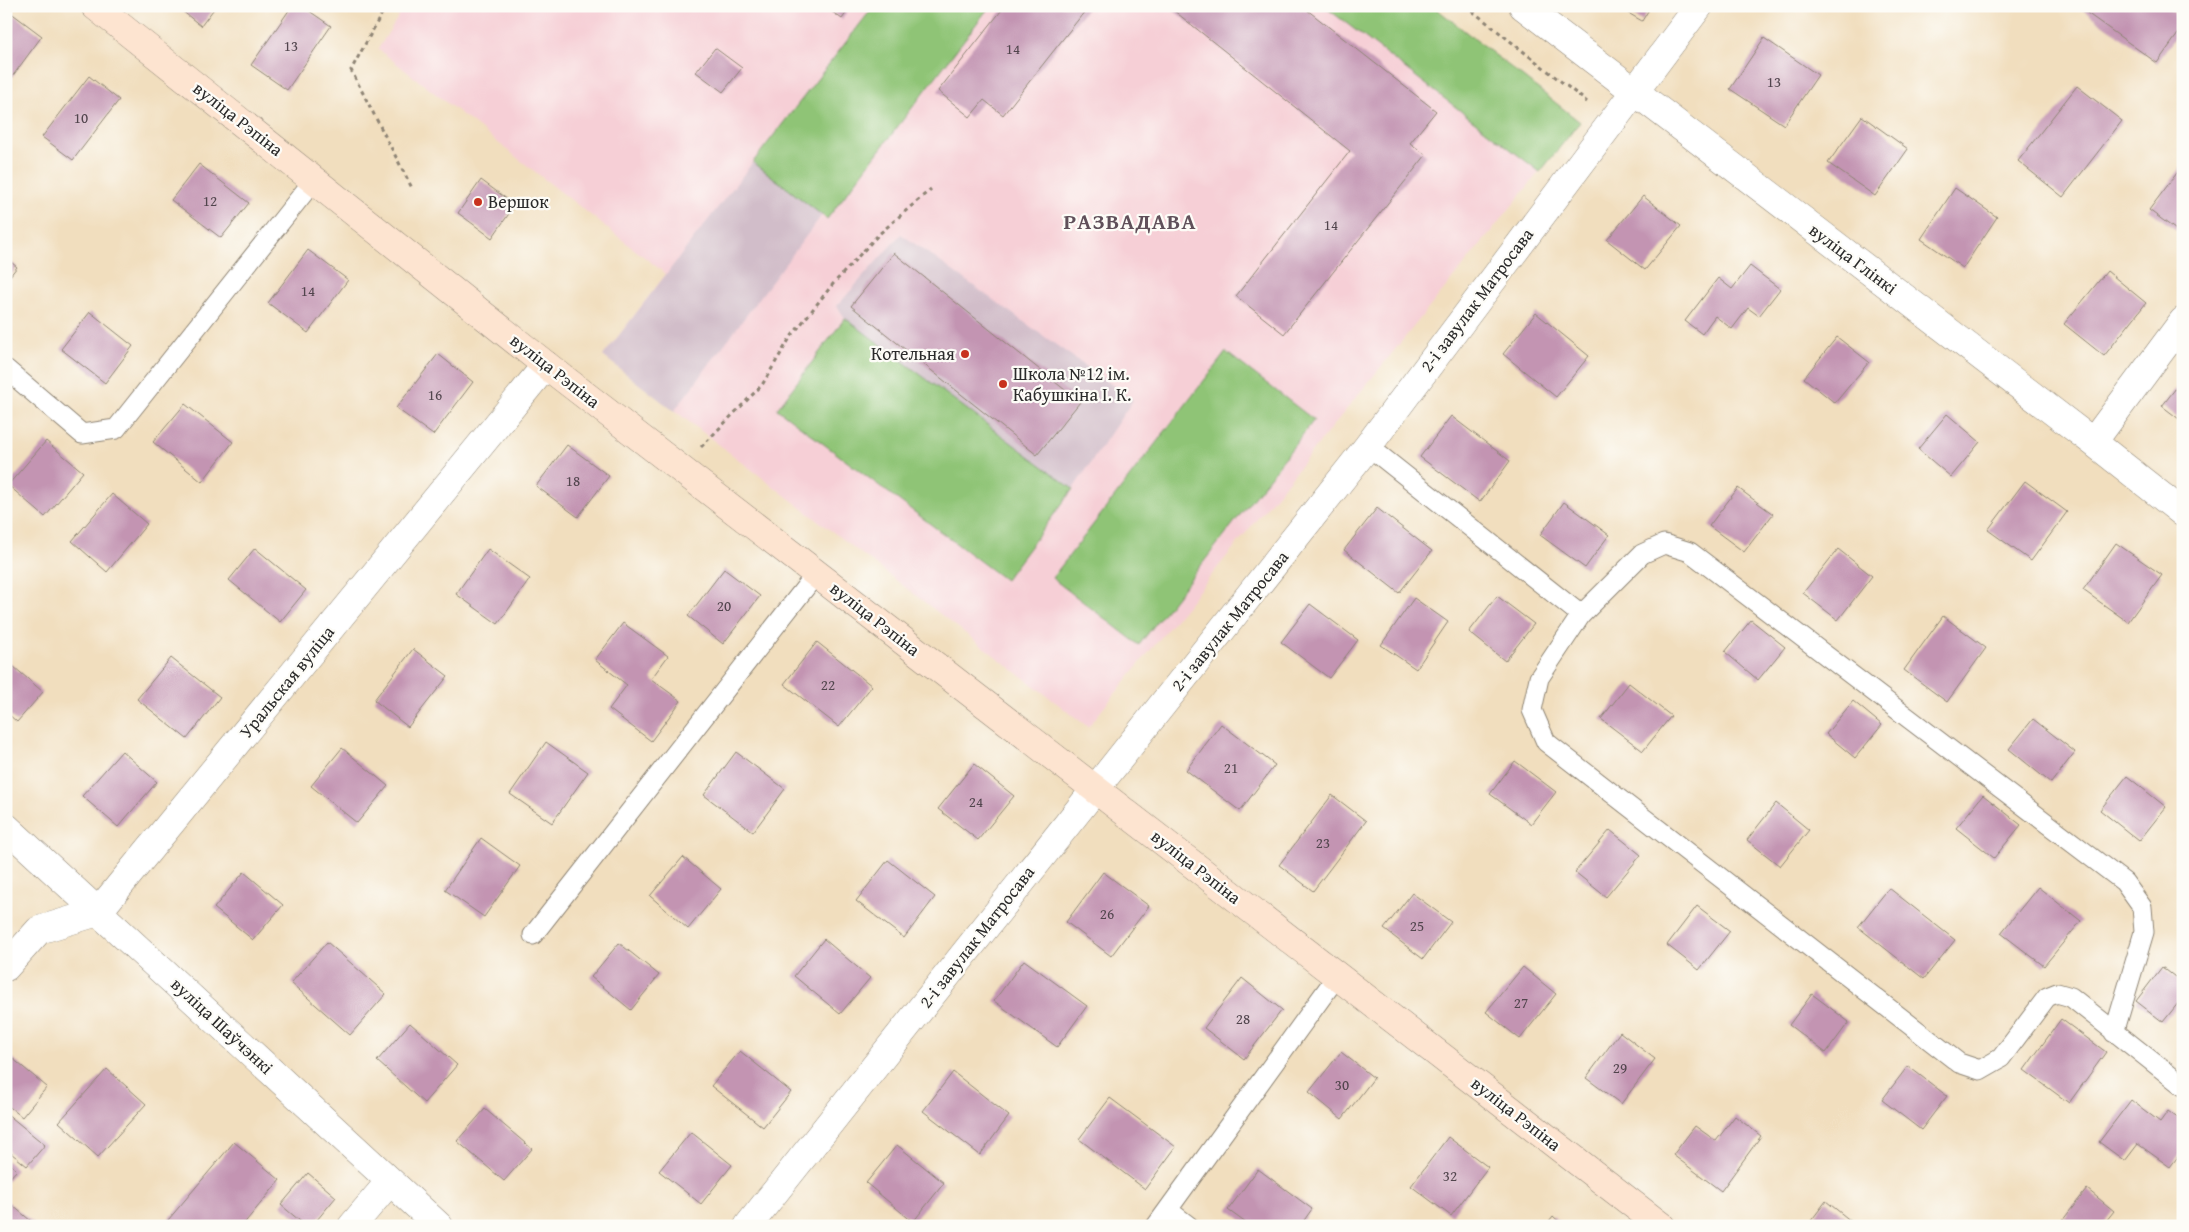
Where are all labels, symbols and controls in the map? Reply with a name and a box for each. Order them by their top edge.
house number: 13 [284,35,298,56]
house number: 14 [1006,38,1020,59]
house number: 13 [1767,71,1781,92]
street label: вуліца Рэпіна [187,75,290,163]
house number: 10 [74,107,88,128]
place label: Вершок [488,188,549,215]
house number: 12 [203,190,217,211]
marker: Вершок [472,196,484,208]
district label: РАЗВАДАВА [1064,205,1196,237]
house number: 14 [1324,214,1338,235]
street label: вуліца Глінкі [1804,216,1903,301]
street label: 2-і завулак Матросава [1413,222,1540,377]
house number: 14 [301,280,315,301]
street label: вуліца Рэпіна [504,327,607,415]
place label: Котельная [871,340,955,367]
marker: Котельная [959,348,971,360]
place label: Школа №12 ім. Кабушкіна І. К. [1013,360,1131,408]
marker: Школа №12 ім. Кабушкіна І. К. [997,378,1009,390]
house number: 16 [428,384,442,405]
house number: 18 [566,470,580,491]
street label: 2-і завулак Матросава [1164,544,1295,697]
street label: вуліца Рэпіна [824,575,927,663]
house number: 20 [717,595,731,616]
street label: Уральская вуліца [233,619,341,744]
house number: 22 [821,674,835,695]
house number: 21 [1224,757,1238,778]
house number: 24 [969,791,983,812]
street label: вуліца Рэпіна [1145,823,1248,911]
house number: 23 [1316,832,1330,853]
street label: 2-і завулак Матросава [912,859,1041,1014]
house number: 26 [1100,903,1114,924]
house number: 25 [1410,915,1424,936]
street label: вуліца Шаўчэнкі [165,971,280,1080]
house number: 27 [1514,992,1528,1013]
house number: 28 [1236,1008,1250,1029]
house number: 29 [1613,1057,1627,1078]
street label: вуліца Рэпіна [1465,1070,1568,1158]
house number: 30 [1335,1074,1349,1095]
house number: 32 [1443,1165,1457,1186]

